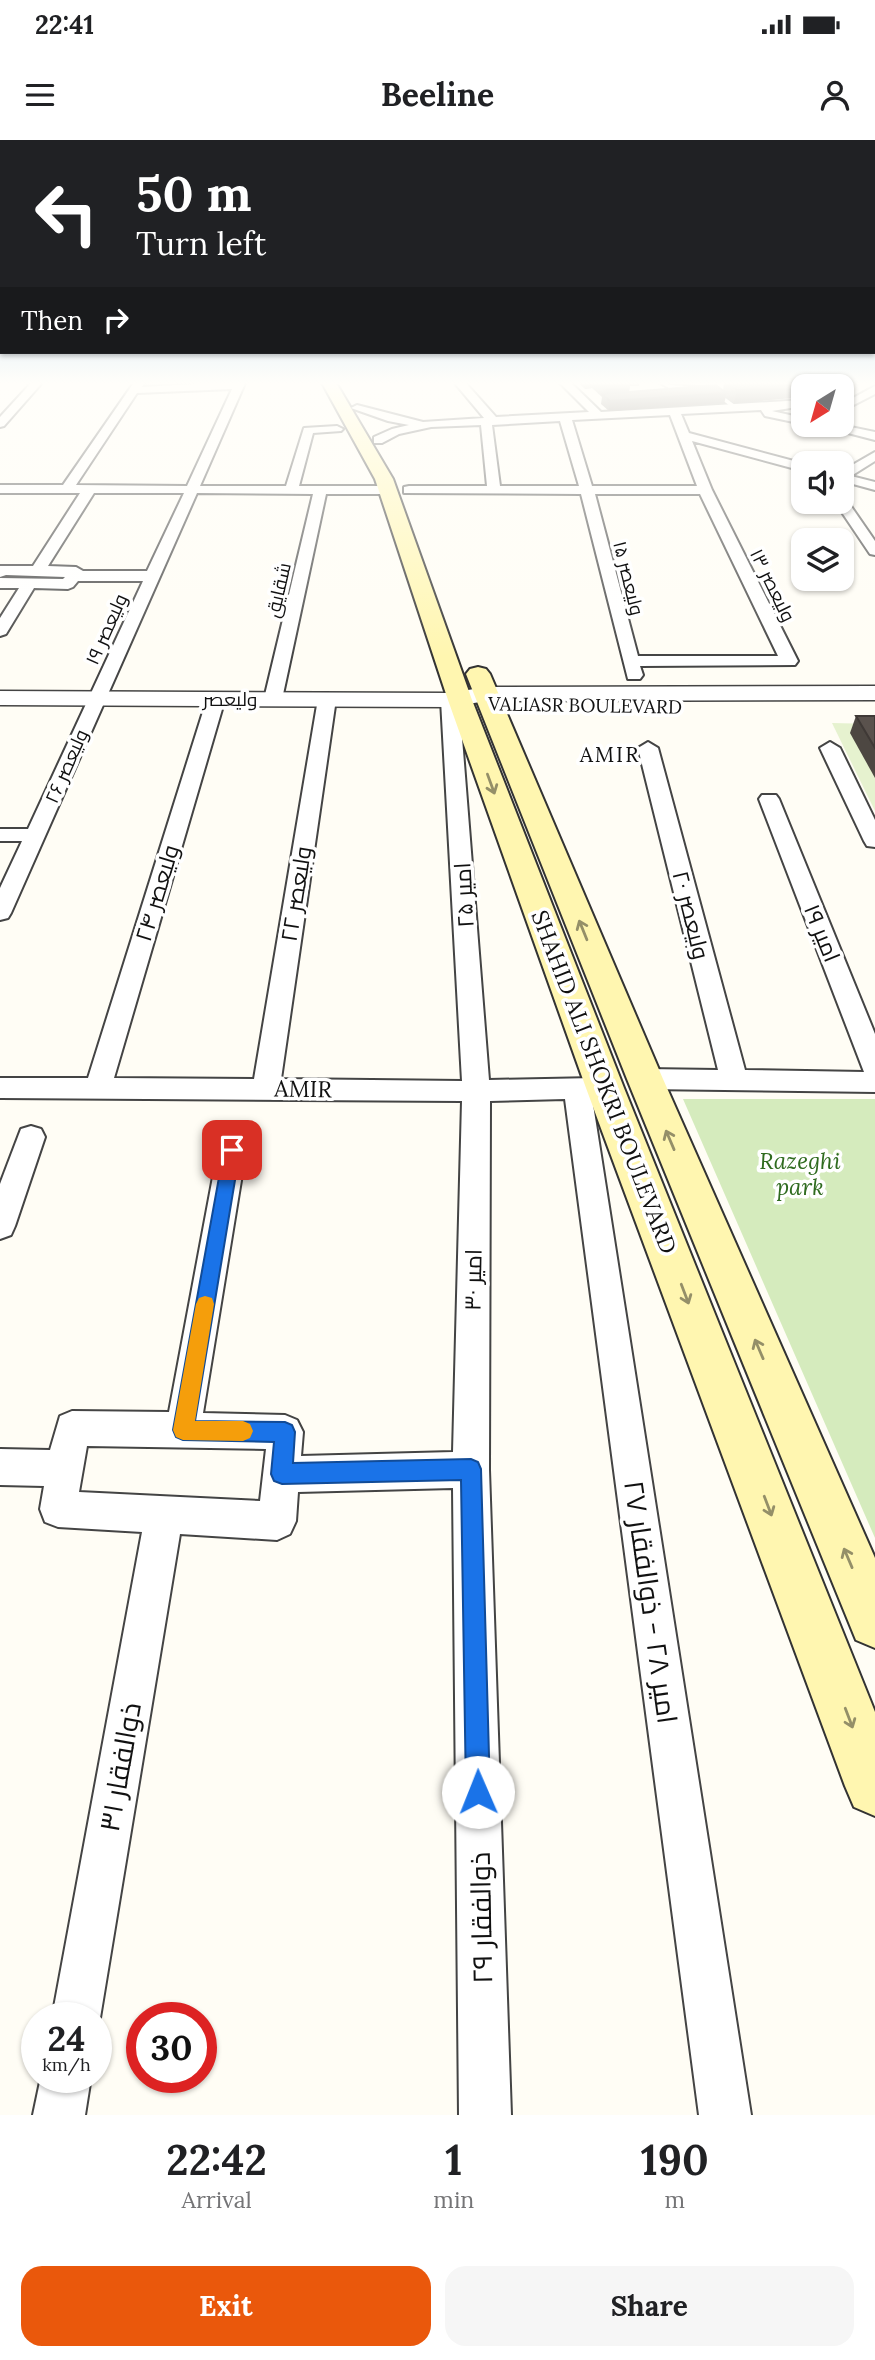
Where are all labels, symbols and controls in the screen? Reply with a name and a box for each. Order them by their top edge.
text: 22:41 [35,8,94,41]
text: Beeline [381,74,494,115]
icon: menu [21,76,59,114]
icon: person [816,76,854,114]
text: 50 m [136,162,252,224]
icon: left [21,168,112,259]
text: Turn left [136,223,266,264]
icon: right [97,301,135,339]
text: Then [21,304,83,337]
north arrow [791,374,854,438]
map controls [791,374,854,591]
button: sound [791,451,854,514]
button: layers [791,528,854,591]
street label: ولیعصر ۱۵ [608,538,650,618]
street label: ولیعصر ۱۳ [745,545,801,625]
street label: شقایق [260,560,297,620]
street label: ولیعصر ۱۹ [80,590,132,668]
street label: ولیعصر [202,687,257,711]
street label: VALIASR BOULEVARD [487,691,682,719]
street label: ولیعصر ۲۶ [39,725,93,807]
district label: AMIR [579,741,640,768]
one-way arrow [486,772,499,794]
street label: ولیعصر ۲۴ [128,841,185,945]
street label: ولیعصر ۲۲ [274,844,317,944]
street label: امیر ۲۵ [447,862,480,928]
street label: ولیعصر ۲۰ [667,868,716,962]
street label: امیر ۱۹ [798,900,847,966]
street label: SHAHID ALI SHOKRI BOULEVARD [525,906,684,1258]
one-way arrow [575,919,588,941]
street label: AMIR [273,1073,333,1104]
pin [202,1120,262,1180]
one-way arrow [663,1129,676,1151]
icon: arrive [213,1131,251,1169]
park label: Razeghi park [759,1146,841,1201]
street label: امیر ۳۰ [457,1249,488,1311]
one-way arrow [680,1283,693,1304]
one-way arrow [752,1339,765,1360]
street label: امیر ۲۸ - ذوالفقار ۲۷ [616,1478,686,1726]
one-way arrow [762,1495,775,1517]
one-way arrow [841,1548,854,1570]
street label: ذوالفقار ۳۱ [91,1700,149,1834]
one-way arrow [844,1707,857,1729]
position arrow [441,1755,515,1829]
street label: ذوالفقار ۲۹ [462,1852,500,1984]
speed limit sign: 30 [126,2002,217,2093]
text: 24 [48,2016,85,2061]
text: km/h [42,2053,91,2076]
text: 22:42 [166,2133,267,2187]
text: 1 [445,2133,462,2187]
text: 190 [641,2133,709,2187]
text: Arrival [182,2185,252,2214]
text: min [433,2185,474,2214]
text: m [664,2185,685,2214]
button: Exit [21,2266,431,2346]
button: Share [445,2266,854,2346]

